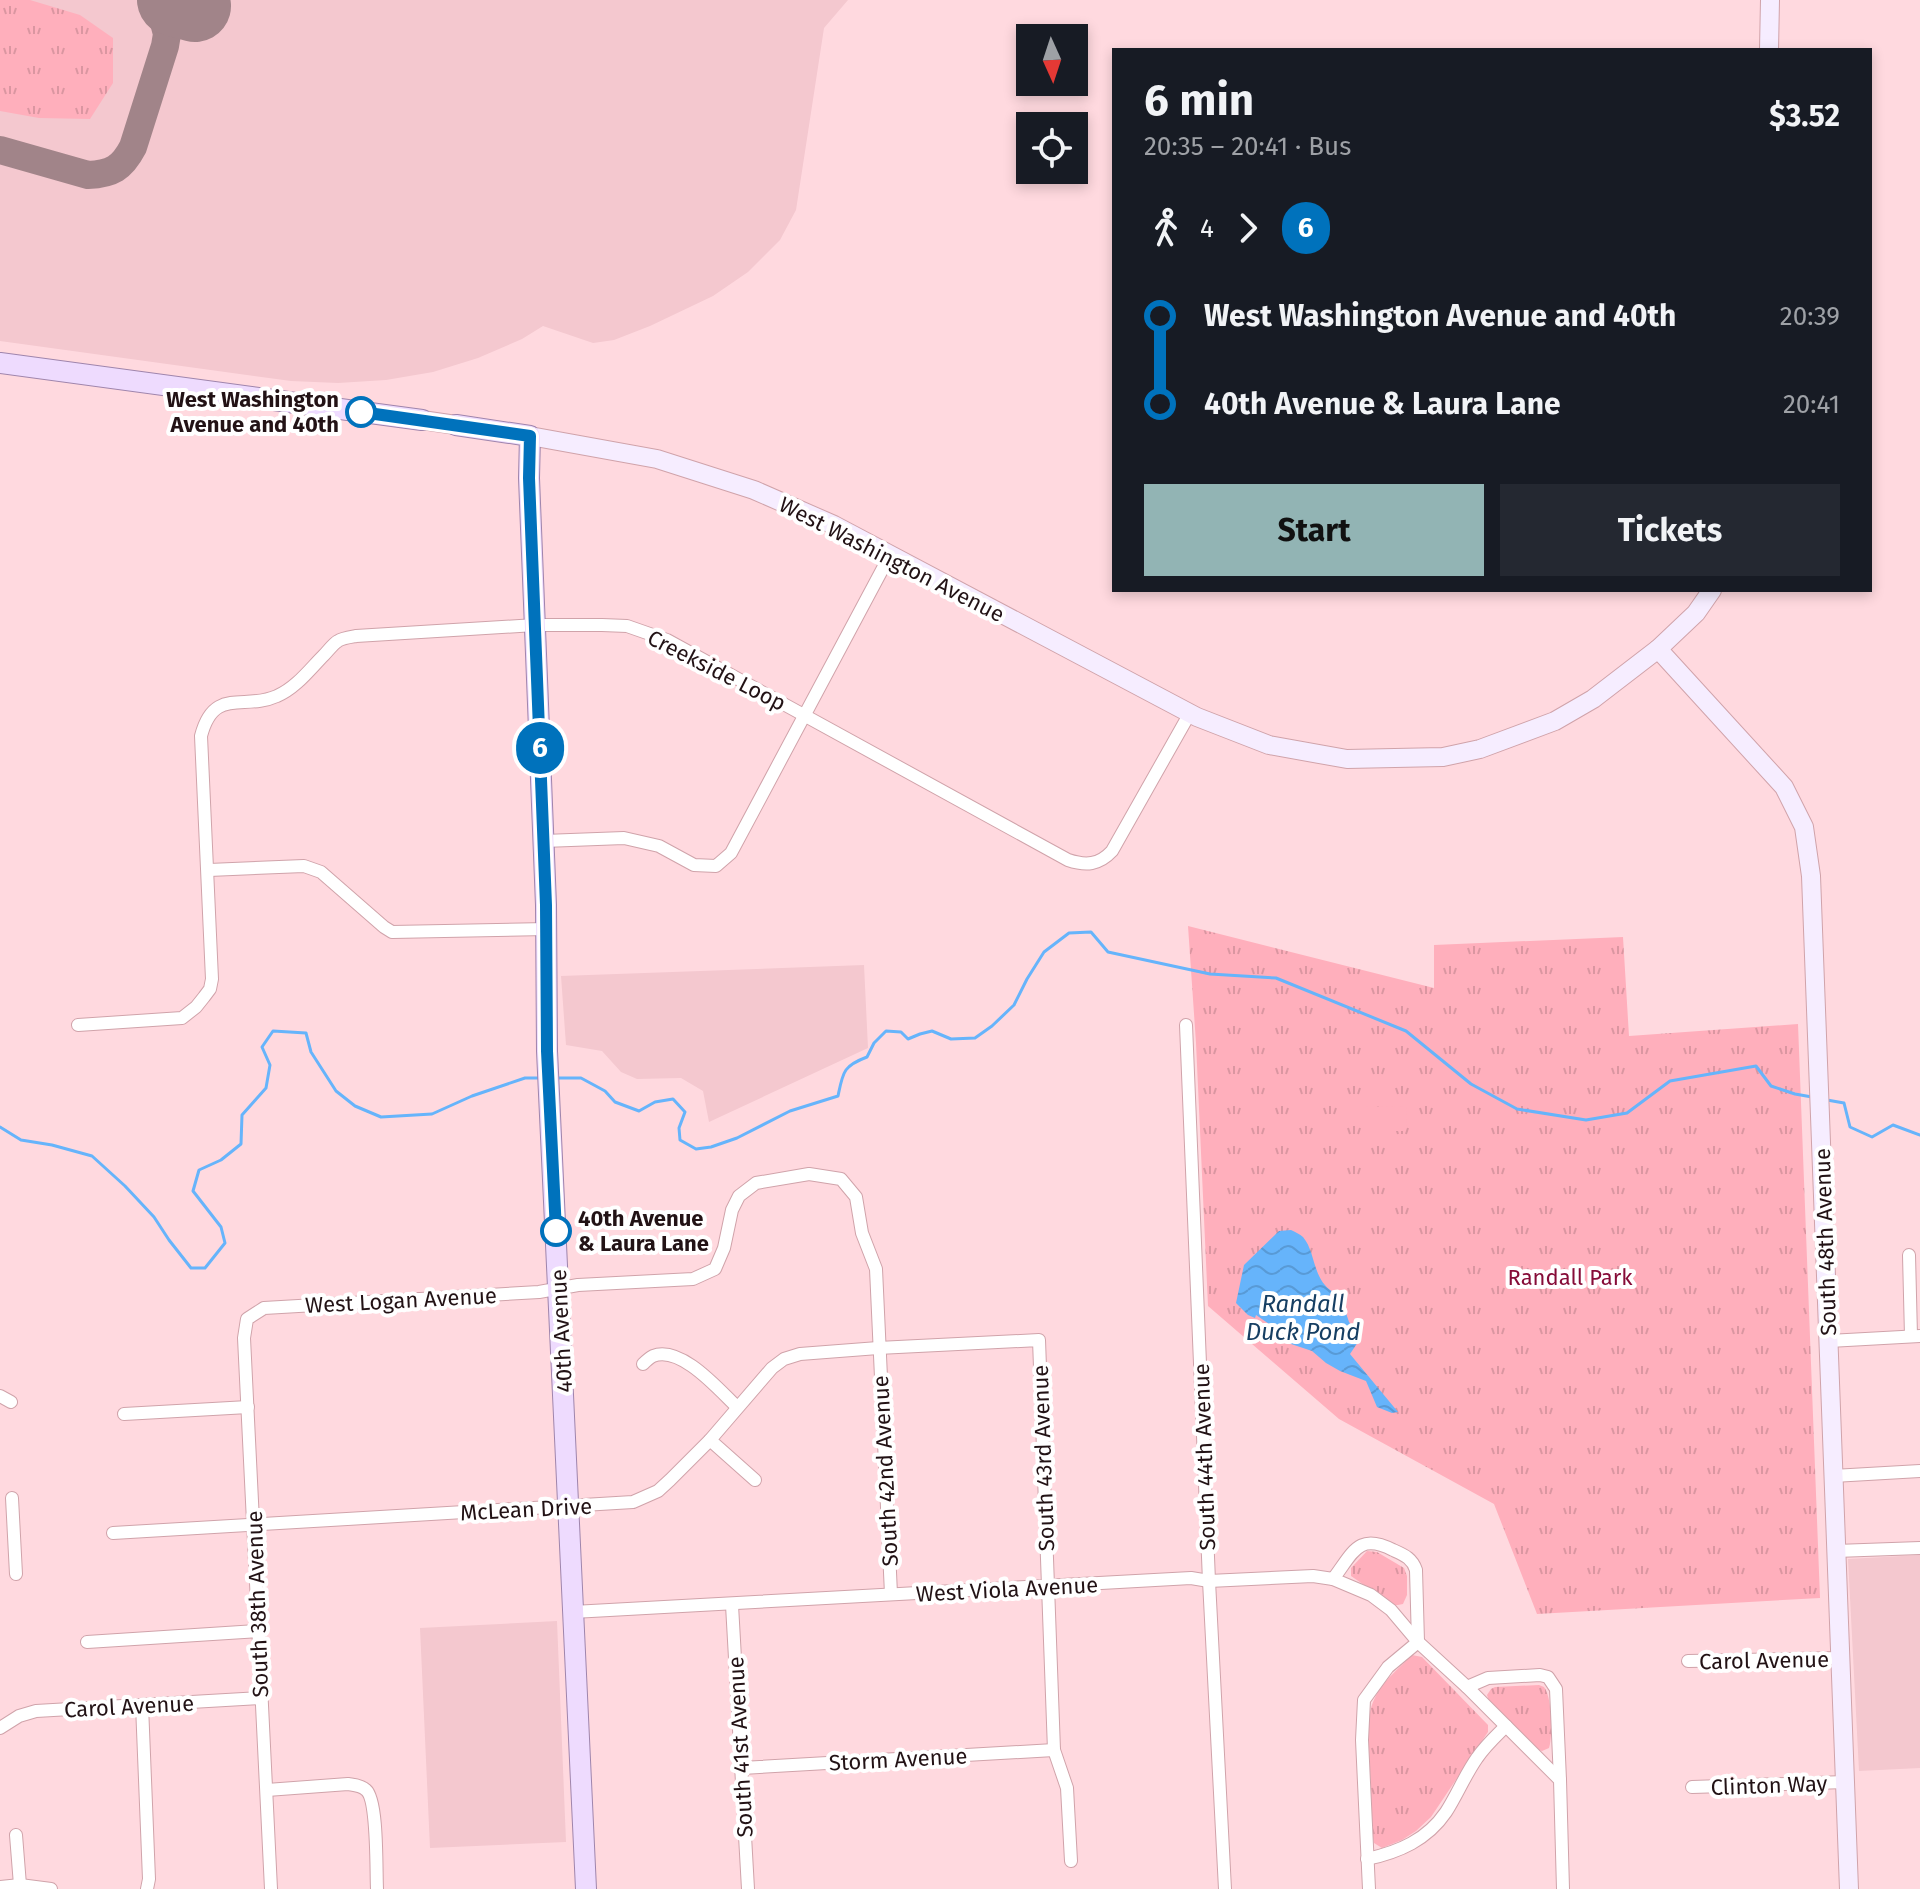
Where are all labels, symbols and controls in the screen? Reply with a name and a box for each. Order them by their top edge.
north arrow [1016,24,1088,96]
map controls [1016,24,1088,184]
text: 6 min [1144,74,1254,127]
text: $3.52 [1769,98,1840,134]
button: locate [1016,112,1088,184]
text: 20:35 – 20:41 · Bus [1144,131,1351,162]
icon: walk [1144,206,1188,250]
icon: forward [1226,206,1270,250]
text: 6 [1298,211,1314,244]
text: 4 [1200,213,1214,244]
text: West Washington Avenue and 40th [1204,298,1676,334]
text: 20:39 [1780,301,1840,332]
place label: West Washington Avenue and 40th [166,386,339,438]
text: 40th Avenue & Laura Lane [1204,386,1561,422]
text: 20:41 [1783,389,1840,420]
marker: West Washington Avenue and 40th [346,397,376,427]
button: Start [1144,484,1484,576]
button: Tickets [1500,484,1840,576]
street label: West Washington Avenue [775,491,1009,628]
street label: Creekside Loop [643,624,790,717]
line badge: 6 [514,722,566,774]
text: 6 [532,731,548,764]
street label: South 48th Avenue [1809,1148,1842,1336]
place label: 40th Avenue & Laura Lane [578,1205,709,1257]
marker: 40th Avenue & Laura Lane [541,1216,571,1246]
park label: Randall Park [1508,1264,1633,1291]
street label: 40th Avenue [545,1269,578,1393]
street label: West Logan Avenue [304,1282,498,1319]
water label: Randall Duck Pond [1246,1290,1360,1346]
street label: South 44th Avenue [1188,1363,1221,1551]
street label: South 43rd Avenue [1027,1364,1060,1552]
street label: South 42nd Avenue [867,1375,904,1567]
street label: McLean Drive [459,1493,593,1526]
street label: South 38th Avenue [241,1510,274,1698]
street label: West Viola Avenue [915,1571,1099,1608]
street label: Carol Avenue [1699,1646,1829,1675]
street label: South 41st Avenue [722,1656,759,1838]
street label: Carol Avenue [63,1690,195,1723]
street label: Storm Avenue [828,1742,968,1777]
street label: Clinton Way [1710,1770,1828,1801]

